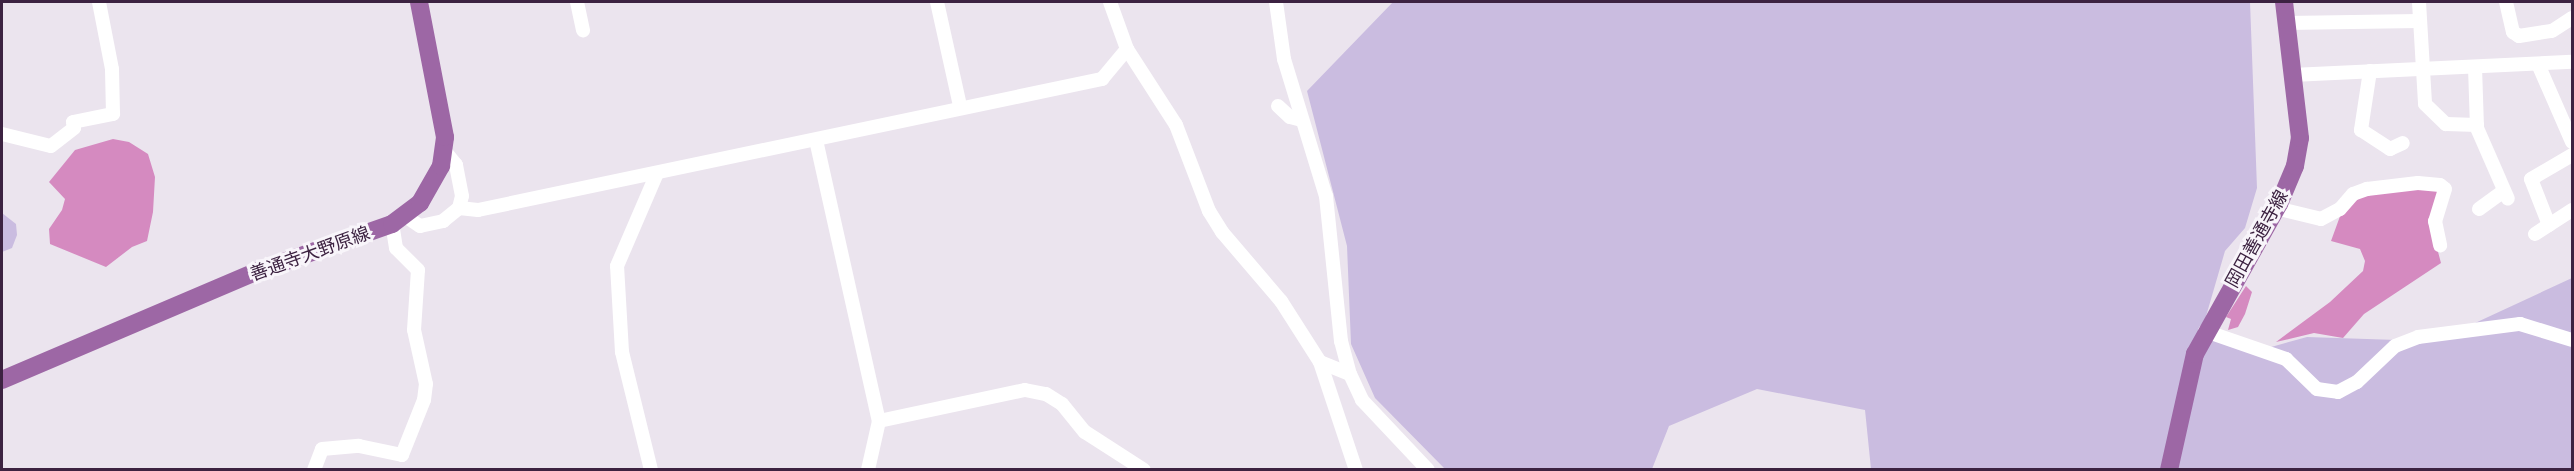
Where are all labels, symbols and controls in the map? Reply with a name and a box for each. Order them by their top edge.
street label: 岡田善通寺線 [2221,187,2293,291]
street label: 善通寺大野原線 [247,222,373,286]

